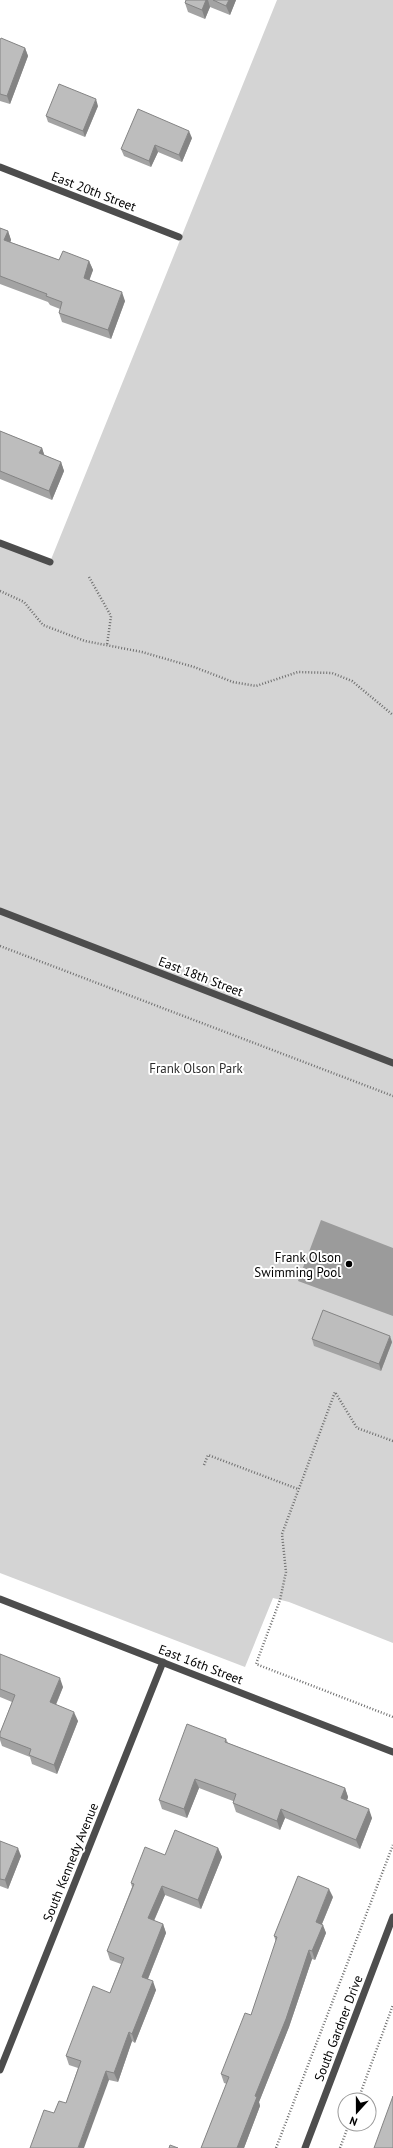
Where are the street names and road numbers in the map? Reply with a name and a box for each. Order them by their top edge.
street label: East 20th Street [49,168,139,216]
street label: East 18th Street [156,953,246,1001]
street label: East 16th Street [156,1641,246,1689]
street label: South Kennedy Avenue [39,1800,102,1924]
street label: South Gardner Drive [310,1973,367,2084]

